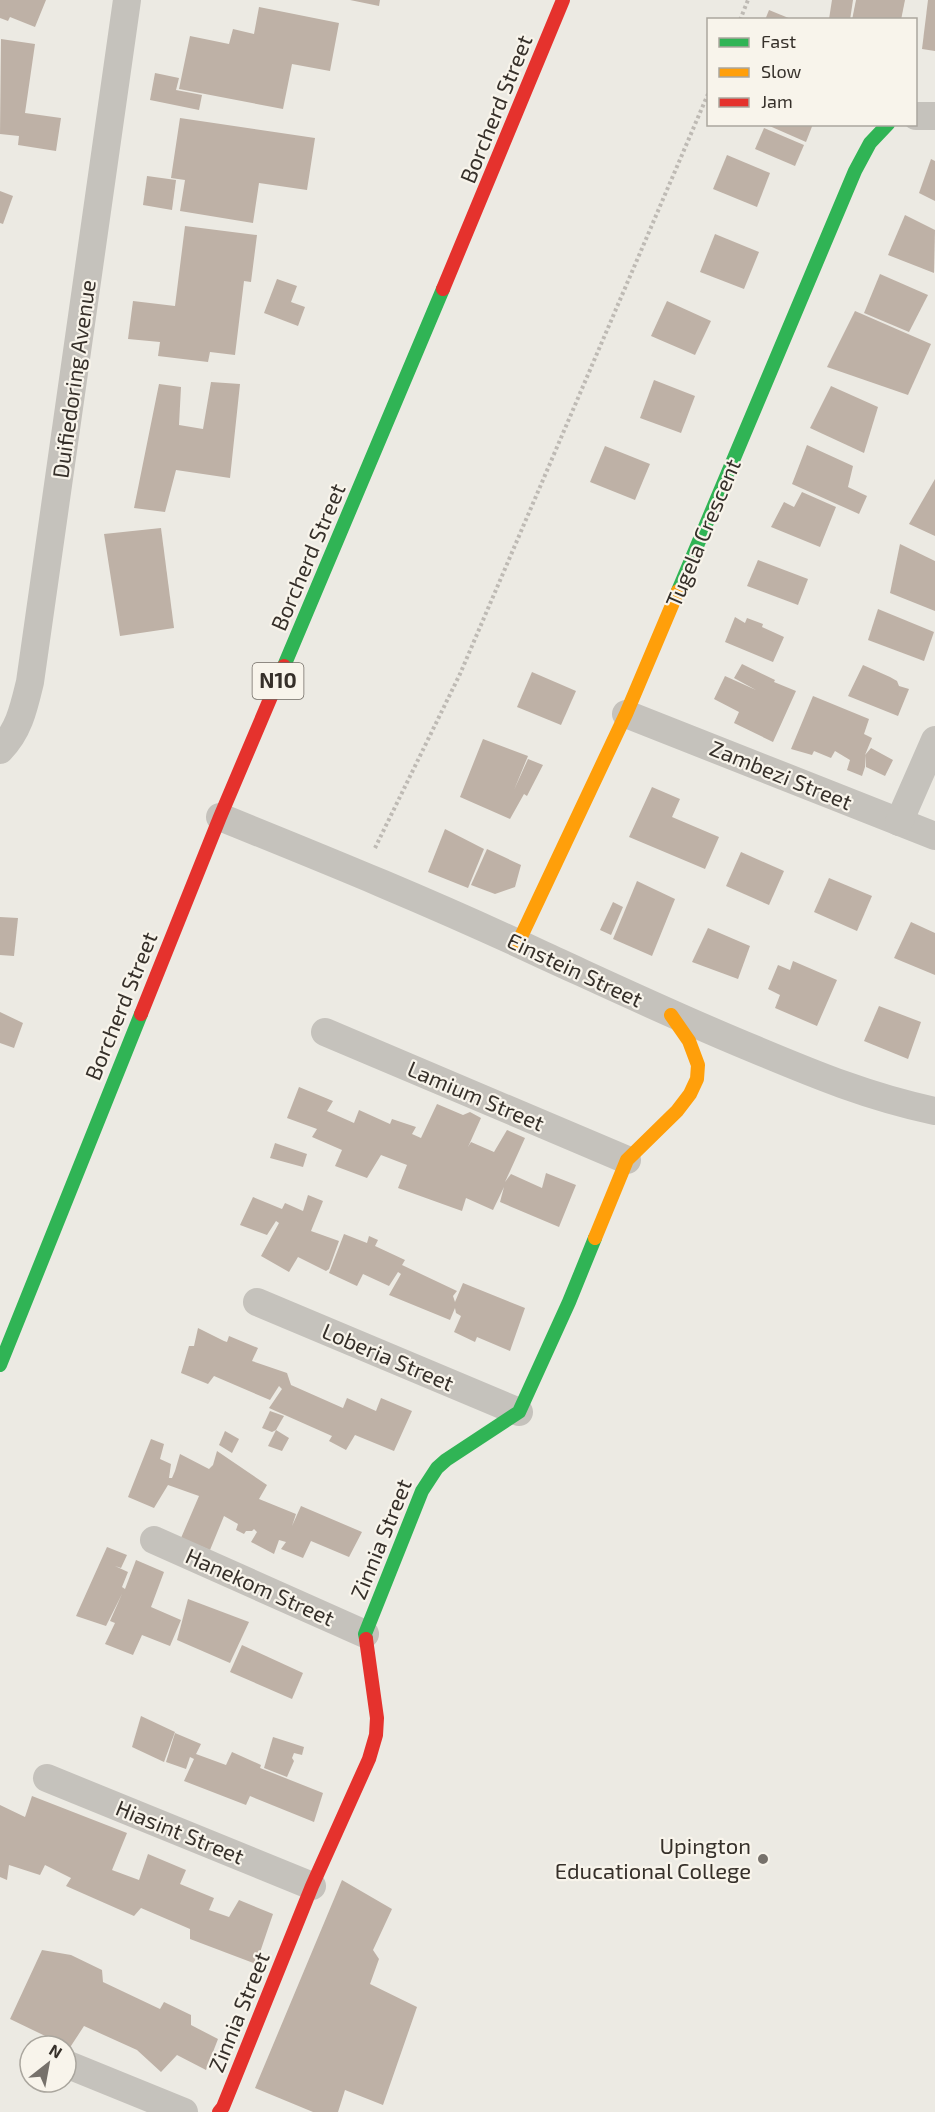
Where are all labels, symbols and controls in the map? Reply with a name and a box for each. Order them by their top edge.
legend [707,18,917,126]
text: Fast [761,30,796,52]
street label: Borcherd Street [454,31,537,186]
text: Slow [761,60,802,82]
text: Jam [761,90,793,112]
street label: Duifiedoring Avenue [46,278,100,480]
street label: Tugela Crescent [659,455,745,611]
street label: Borcherd Street [264,479,350,634]
road number: N10 [252,663,304,699]
street label: Zambezi Street [707,734,856,814]
street label: Einstein Street [504,926,647,1012]
street label: Borcherd Street [79,928,162,1083]
street label: Lamium Street [404,1055,549,1136]
street label: Loberia Street [319,1317,458,1395]
street label: Zinnia Street [344,1475,416,1602]
street label: Hanekom Street [182,1542,339,1631]
street label: Hiasint Street [112,1794,248,1869]
place label: Upington Educational College [555,1832,751,1883]
marker: Upington Educational College [756,1852,770,1866]
street label: Zinnia Street [202,1948,274,2075]
north arrow [18,2034,78,2094]
text: N [46,2040,66,2062]

